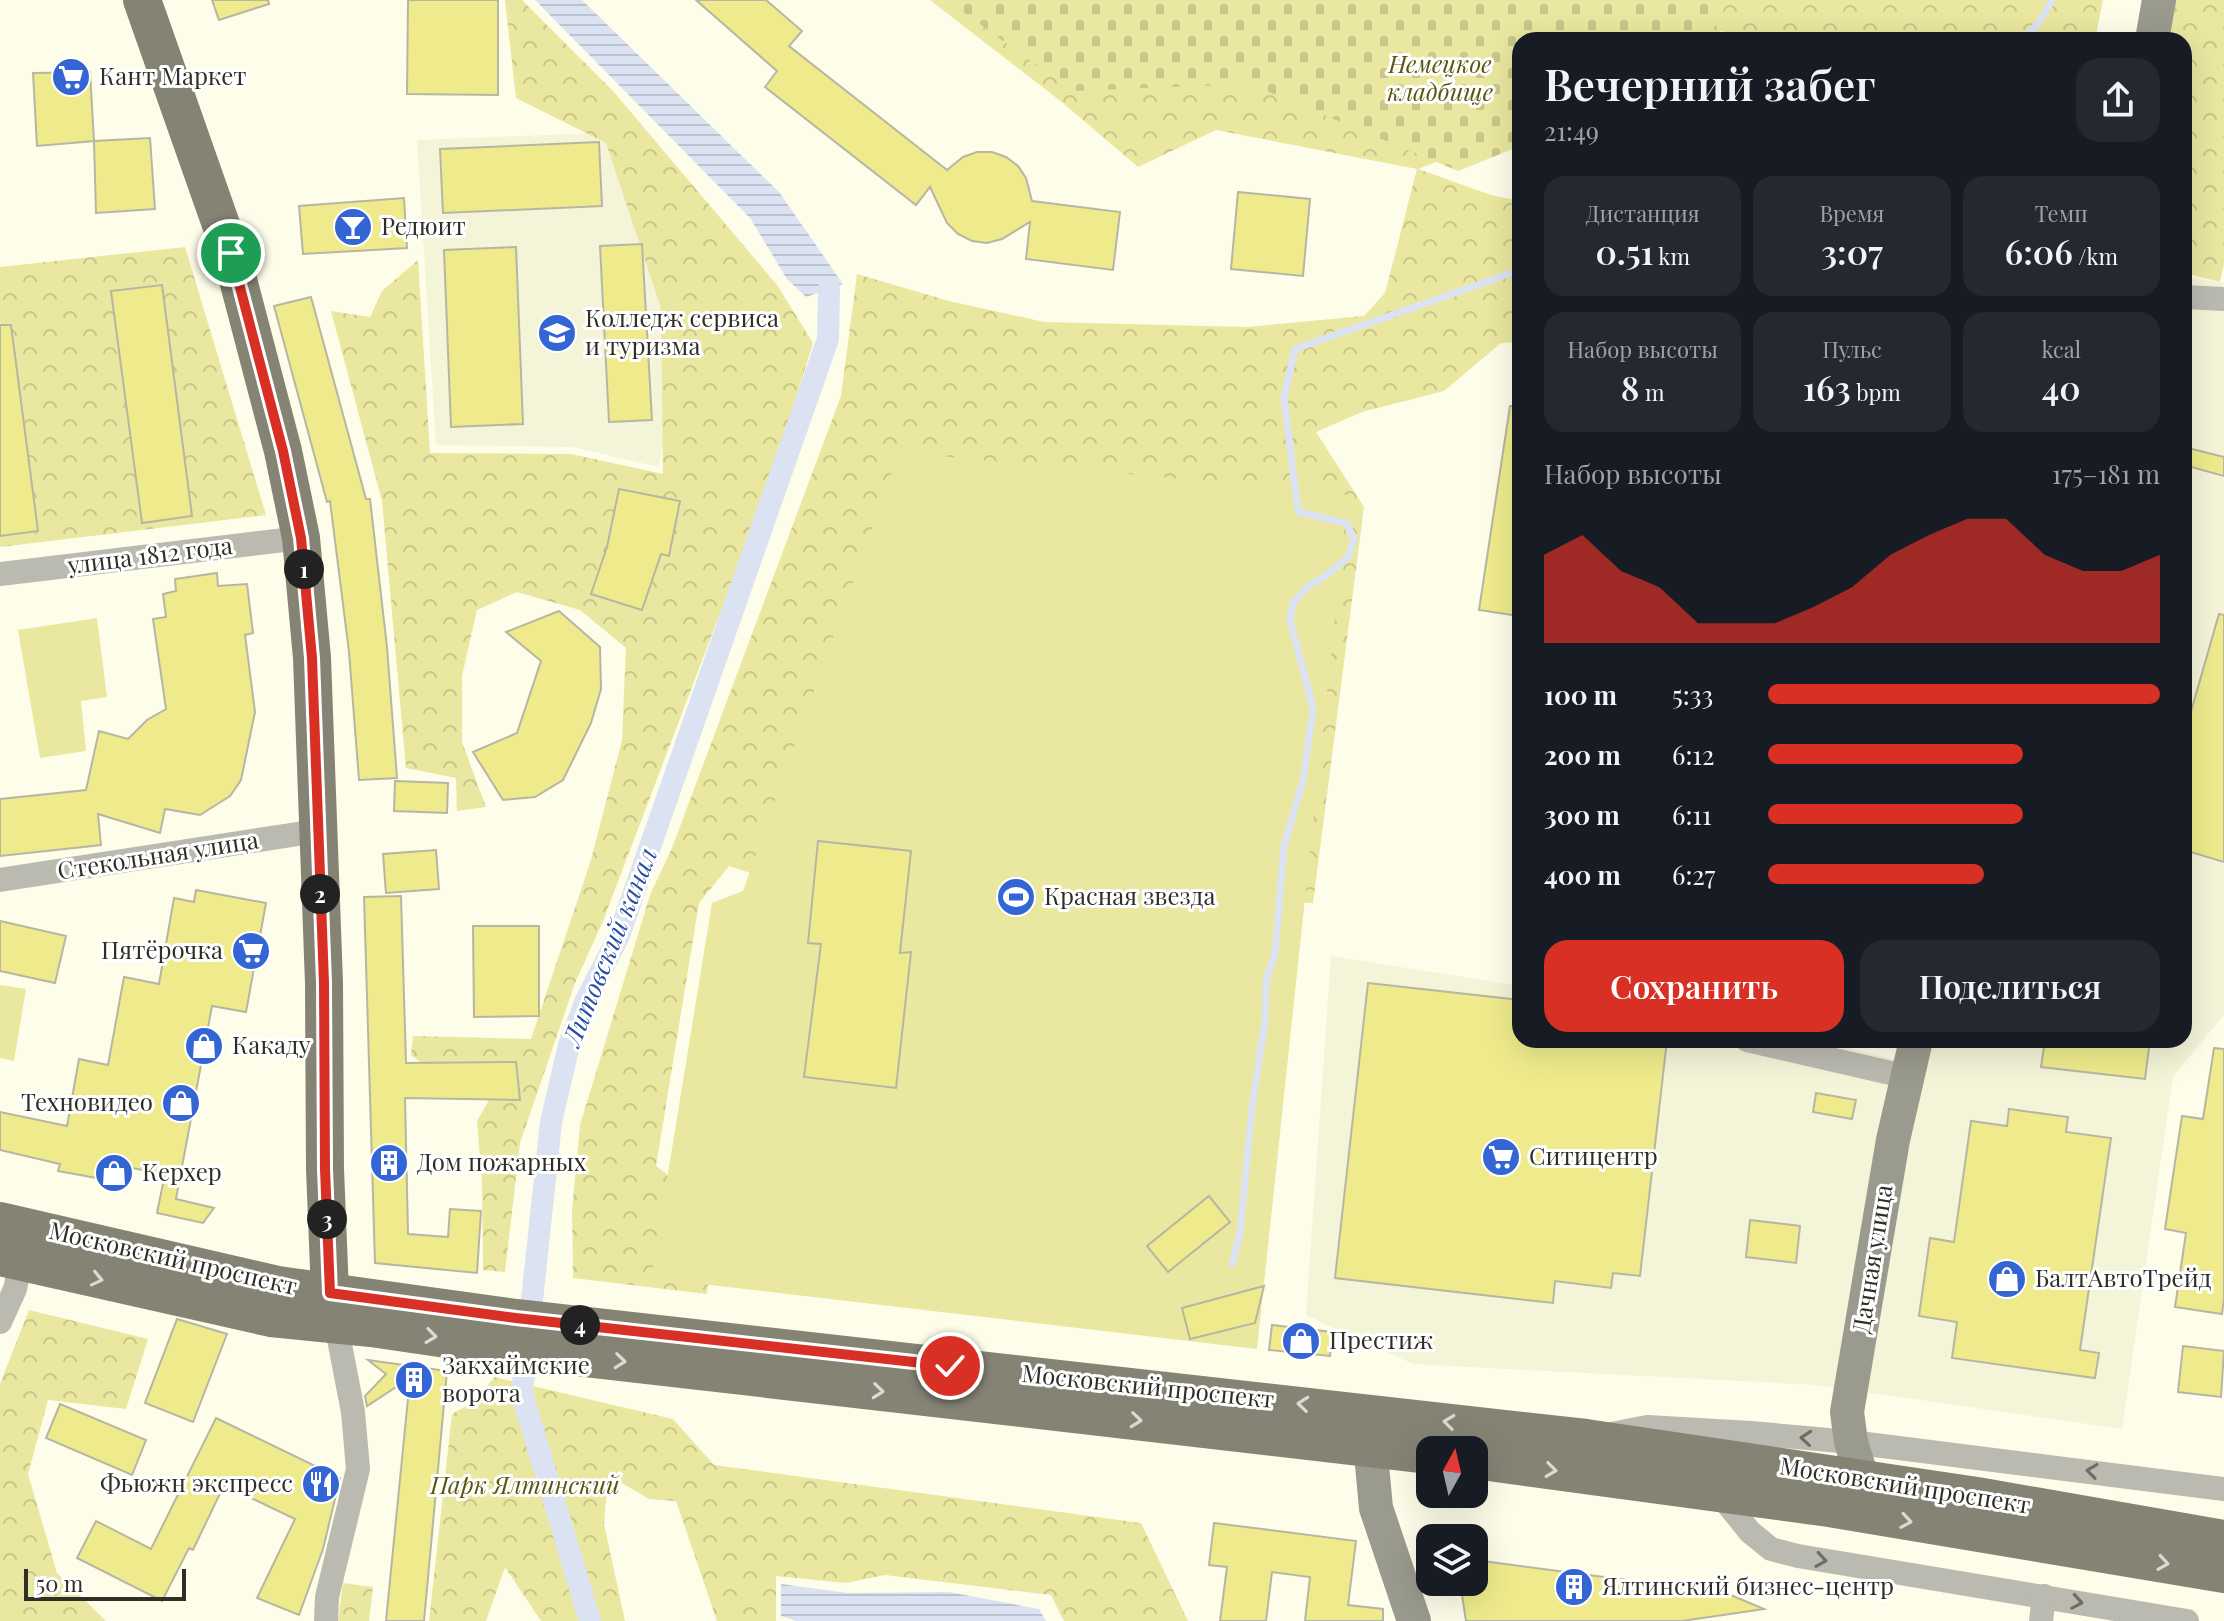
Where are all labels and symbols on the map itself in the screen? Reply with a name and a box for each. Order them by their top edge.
park label: Немецкое кладбище [1387,47,1493,107]
supermarket icon: Кант Маркет [50,56,92,98]
place label: Кант Маркет [99,59,247,91]
bar icon: Редюит [332,206,374,248]
place label: Редюит [381,209,466,241]
pin [197,219,265,287]
place label: Колледж сервиса и туризма [585,301,779,361]
school or university icon: Колледж сервиса и туризма [536,312,578,354]
street label: улица 1812 года [64,528,234,580]
pin: 1 [284,549,324,589]
street label: Стекольная улица [55,822,261,886]
water label: Литовский канал [552,842,664,1053]
pin: 2 [300,874,340,914]
sports icon: Красная звезда [995,876,1037,918]
place label: Красная звезда [1044,879,1215,911]
supermarket icon: Пятёрочка [230,930,272,972]
place label: Пятёрочка [101,933,223,965]
shop icon: Какаду [183,1025,225,1067]
place label: Какаду [232,1028,311,1060]
shop icon: Техновидео [160,1082,202,1124]
place label: Техновидео [21,1085,153,1117]
supermarket icon: Ситицентр [1480,1136,1522,1178]
place label: Ситицентр [1529,1139,1658,1171]
building icon: Дом пожарных [368,1142,410,1184]
place label: Дом пожарных [417,1145,587,1177]
shop icon: Керхер [93,1152,135,1194]
place label: Керхер [142,1155,222,1187]
street label: Дачная улица [1843,1182,1899,1335]
pin: 3 [307,1199,347,1239]
street label: Московский проспект [46,1213,301,1301]
shop icon: БалтАвтоТрейд [1986,1258,2028,1300]
place label: БалтАвтоТрейд [2035,1261,2212,1293]
one-way arrow [89,1270,103,1287]
pin: 4 [560,1305,600,1345]
shop icon: Престиж [1280,1320,1322,1362]
place label: Престиж [1329,1323,1433,1355]
one-way arrow [424,1327,437,1344]
pin [916,1332,984,1400]
place label: Закхаймские ворота [442,1348,590,1408]
one-way arrow [614,1353,627,1370]
street label: Московский проспект [1020,1356,1276,1414]
building icon: Закхаймские ворота [393,1359,435,1401]
one-way arrow [872,1382,885,1399]
one-way arrow [1296,1396,1309,1413]
one-way arrow [1129,1411,1143,1428]
one-way arrow [1442,1414,1456,1431]
one-way arrow [1799,1430,1812,1447]
north arrow [1416,1436,1488,1508]
street label: Московский проспект [1778,1448,2033,1520]
one-way arrow [1544,1461,1558,1478]
restaurant icon: Фьюжн экспресс [300,1463,342,1505]
one-way arrow [2085,1463,2099,1480]
place label: Фьюжн экспресс [100,1466,293,1498]
park label: Парк Ялтинский [429,1468,620,1500]
one-way arrow [1899,1512,1913,1529]
one-way arrow [1814,1550,1828,1567]
one-way arrow [2156,1554,2169,1571]
scale bar [24,1565,186,1601]
building icon: Ялтинский бизнес-центр [1553,1566,1595,1608]
place label: Ялтинский бизнес-центр [1601,1569,1894,1601]
one-way arrow [2071,1592,2084,1609]

